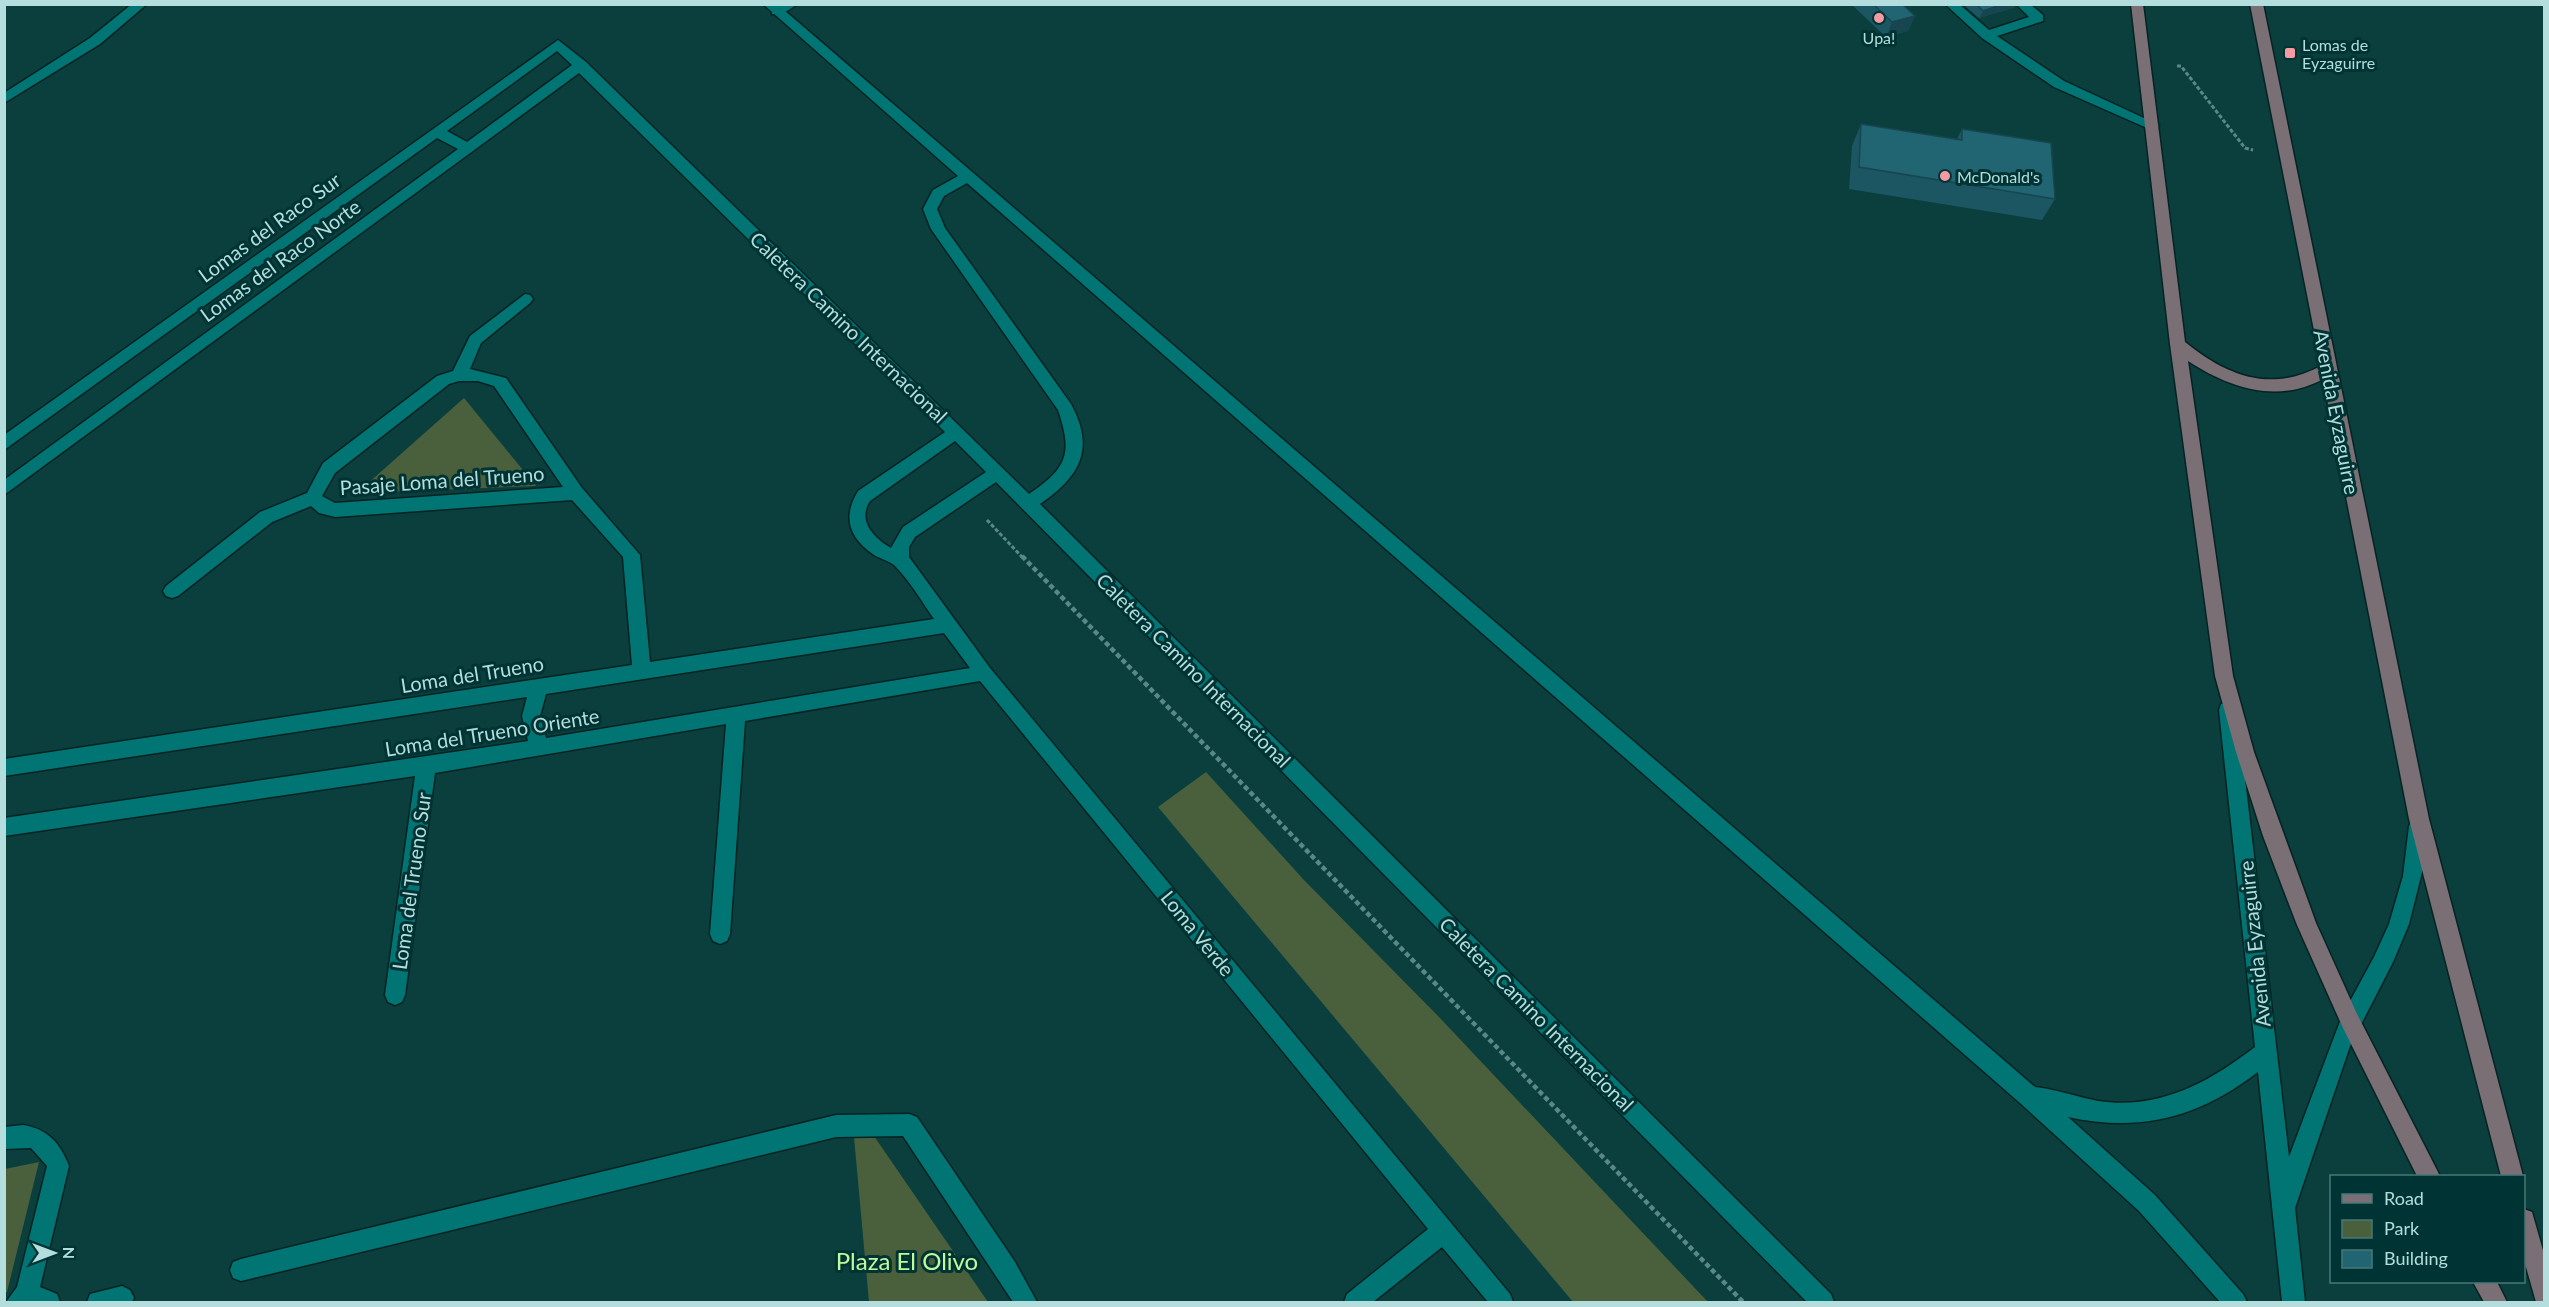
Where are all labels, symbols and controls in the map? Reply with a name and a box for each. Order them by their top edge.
marker: Upa! [1872,11,1886,25]
place label: Upa! [1863,28,1895,47]
place label: Lomas de Eyzaguirre [2302,35,2375,72]
marker: Lomas de Eyzaguirre [2283,46,2297,60]
street label: Lomas del Raco Sur [193,167,345,287]
place label: McDonald's [1957,167,2040,186]
marker: McDonald's [1938,169,1952,183]
street label: Lomas del Raco Norte [195,194,365,326]
street label: Caletera Camino Internacional [745,226,953,428]
street label: Avenida Eyzaguirre [2309,328,2365,496]
street label: Pasaje Loma del Trueno [339,461,545,499]
street label: Caletera Camino Internacional [1092,568,1296,772]
street label: Loma del Trueno [399,651,545,697]
street label: Loma del Trueno Oriente [383,703,601,761]
street label: Loma del Trueno Sur [387,790,435,971]
street label: Avenida Eyzaguirre [2233,860,2275,1028]
street label: Loma Verde [1156,885,1240,981]
street label: Caletera Camino Internacional [1435,912,1639,1116]
legend [2330,1175,2525,1283]
text: Road [2384,1187,2424,1209]
text: Park [2384,1217,2420,1239]
north arrow [24,1223,84,1283]
park label: Plaza El Olivo [836,1246,978,1275]
text: N [60,1247,79,1259]
text: Building [2384,1247,2448,1269]

